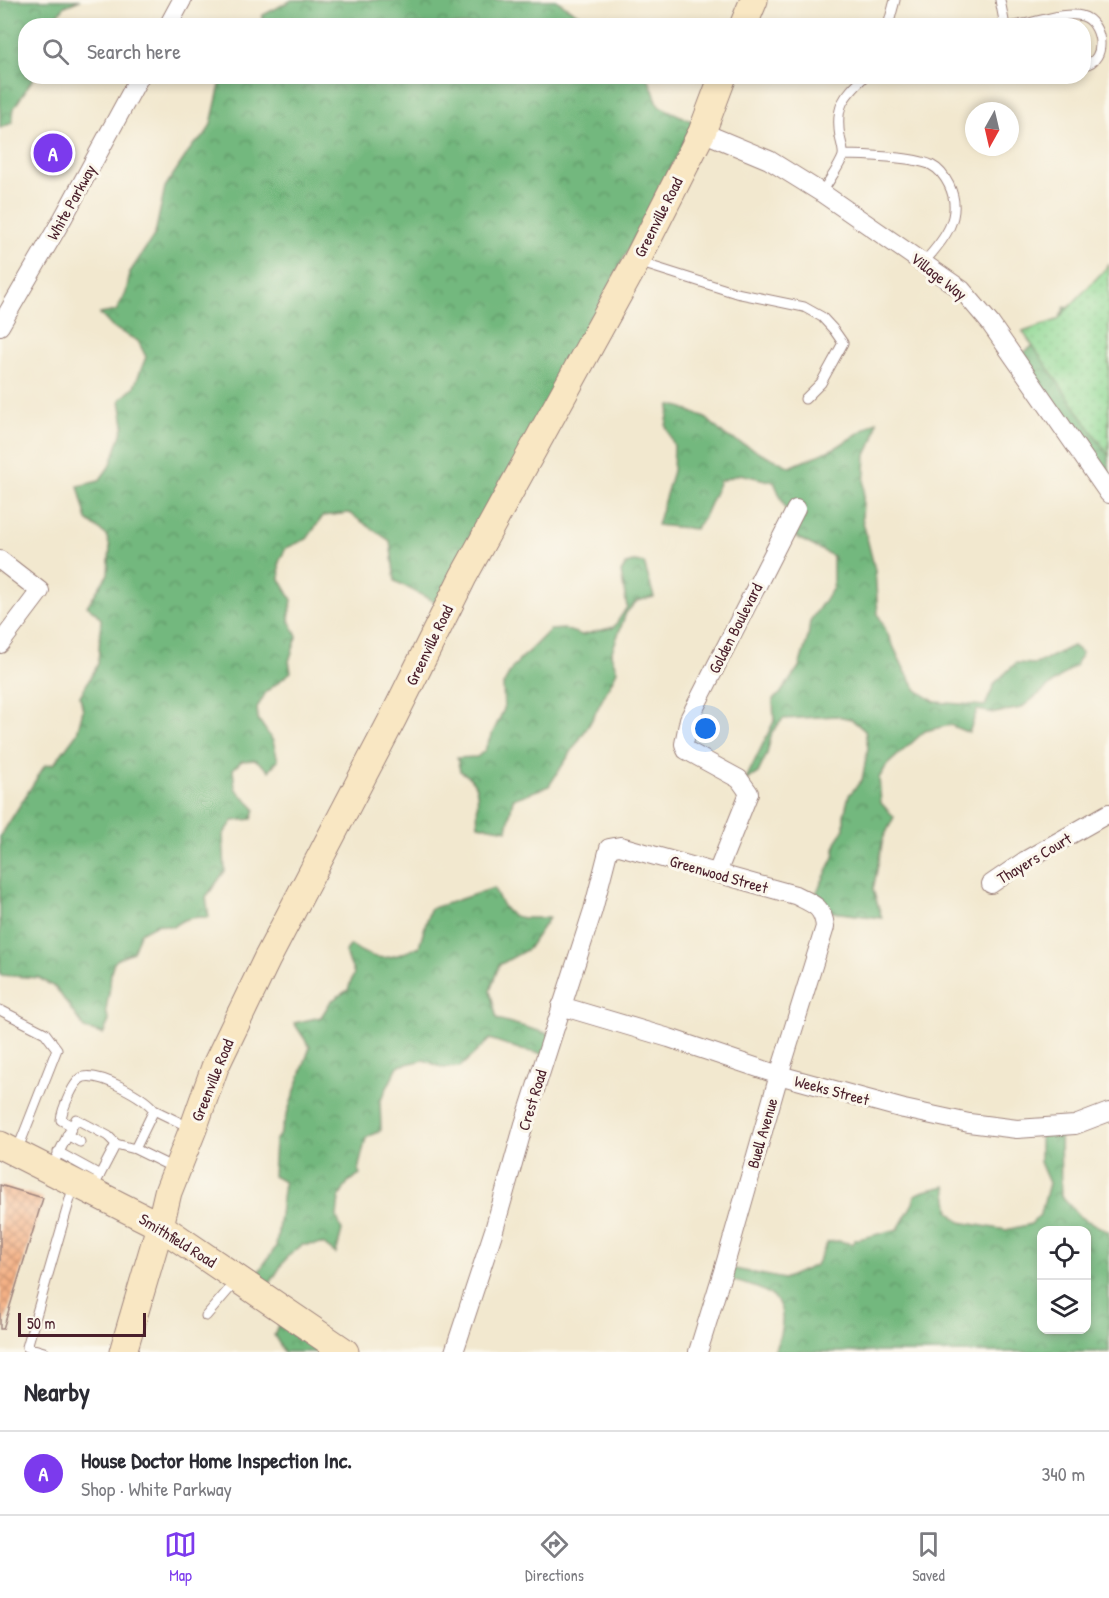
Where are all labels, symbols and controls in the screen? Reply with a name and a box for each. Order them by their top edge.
search box [18,18,1091,84]
icon: search [39,35,72,68]
text: Search here [87,36,181,66]
north arrow [965,102,1019,156]
pin: A [34,130,72,176]
street label: White Parkway [41,160,101,244]
street label: Greenville Road [628,173,688,261]
street label: Village Way [906,247,972,305]
street label: Golden Boulevard [703,579,767,677]
street label: Greenville Road [400,601,458,689]
your location [691,714,720,743]
street label: Thayers Court [993,827,1076,889]
street label: Greenwood Street [667,849,771,899]
street label: Greenville Road [186,1036,238,1124]
street label: Crest Road [512,1067,552,1133]
street label: Weeks Street [792,1069,872,1111]
street label: Buell Avenue [741,1095,783,1171]
street label: Smithfield Road [135,1208,221,1272]
map controls [1037,1226,1091,1334]
button: locate [1037,1226,1091,1280]
button: layers [1037,1280,1091,1334]
scale bar [18,1310,146,1338]
text: 50 m [27,1312,56,1334]
text: Nearby [24,1374,90,1409]
text: House Doctor Home Inspection Inc. [81,1445,352,1475]
text: A [39,1460,48,1487]
text: 340 m [1041,1460,1085,1487]
text: Shop · White Parkway [81,1475,232,1502]
tab: Map [164,1528,197,1586]
tab: Directions [525,1528,584,1586]
tab: Saved [912,1528,945,1586]

